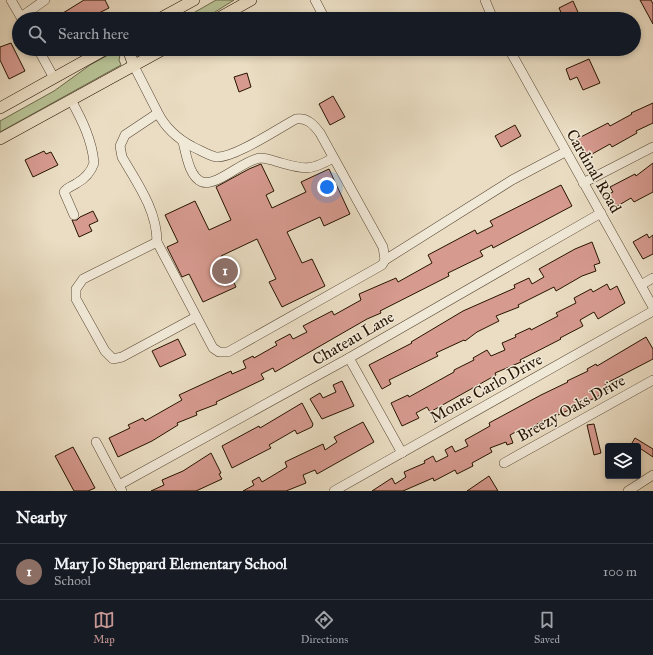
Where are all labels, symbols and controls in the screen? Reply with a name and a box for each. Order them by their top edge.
search box [12,12,641,56]
icon: search [26,23,48,45]
text: Search here [58,25,129,43]
street label: Cardinal Road [562,126,626,216]
your location [317,177,337,197]
pin: 1 [212,256,238,286]
street label: Chateau Lane [309,307,398,369]
street label: Monte Carlo Drive [427,349,546,427]
street label: Breezy Oaks Drive [514,370,629,446]
map controls [605,443,641,479]
button: layers [605,443,641,479]
text: Nearby [16,507,67,528]
text: Mary Jo Sheppard Elementary School [54,555,287,573]
text: 1 [26,564,32,580]
text: 100 m [603,564,637,580]
text: School [54,573,91,589]
tab: Map [93,609,115,646]
tab: Directions [301,609,348,646]
tab: Saved [534,609,560,646]

